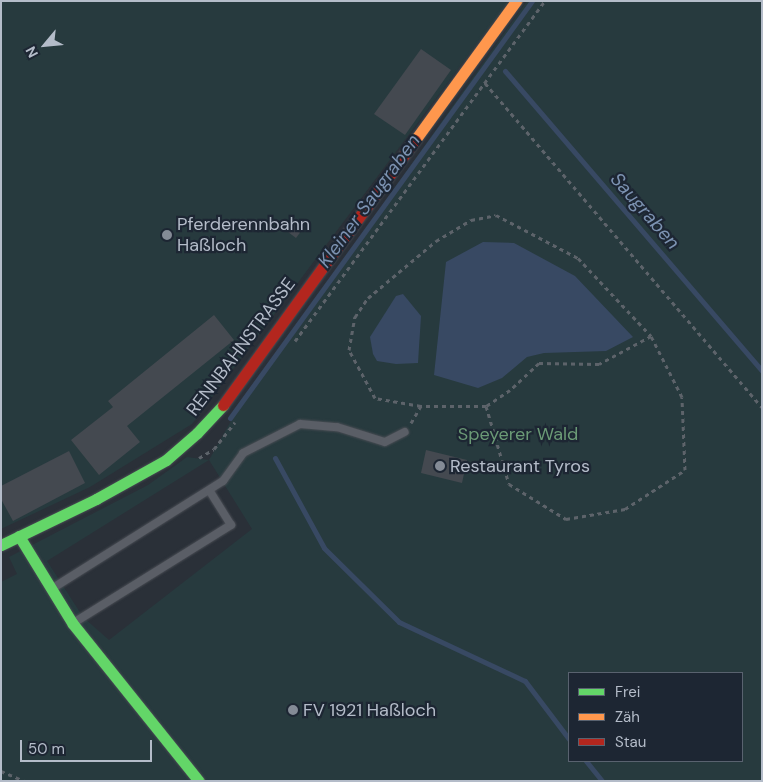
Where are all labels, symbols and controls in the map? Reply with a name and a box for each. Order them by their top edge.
north arrow [20,20,70,70]
text: N [21,43,42,61]
water label: Kleiner Saugraben [313,130,425,272]
water label: Saugraben [606,168,684,254]
place label: Pferderennbahn Haßloch [177,214,310,256]
marker: Pferderennbahn Haßloch [161,229,173,241]
street label: RENNBAHNSTRASSE [182,274,300,420]
park label: Speyerer Wald [458,423,578,445]
place label: Restaurant Tyros [450,455,590,477]
marker: Restaurant Tyros [434,460,446,472]
legend [568,672,743,762]
text: Frei [615,682,640,702]
place label: FV 1921 Haßloch [303,699,436,721]
marker: FV 1921 Haßloch [287,704,299,716]
text: Zäh [615,707,640,727]
scale bar [22,730,155,762]
text: Stau [615,732,646,752]
text: 50 m [28,739,65,759]

